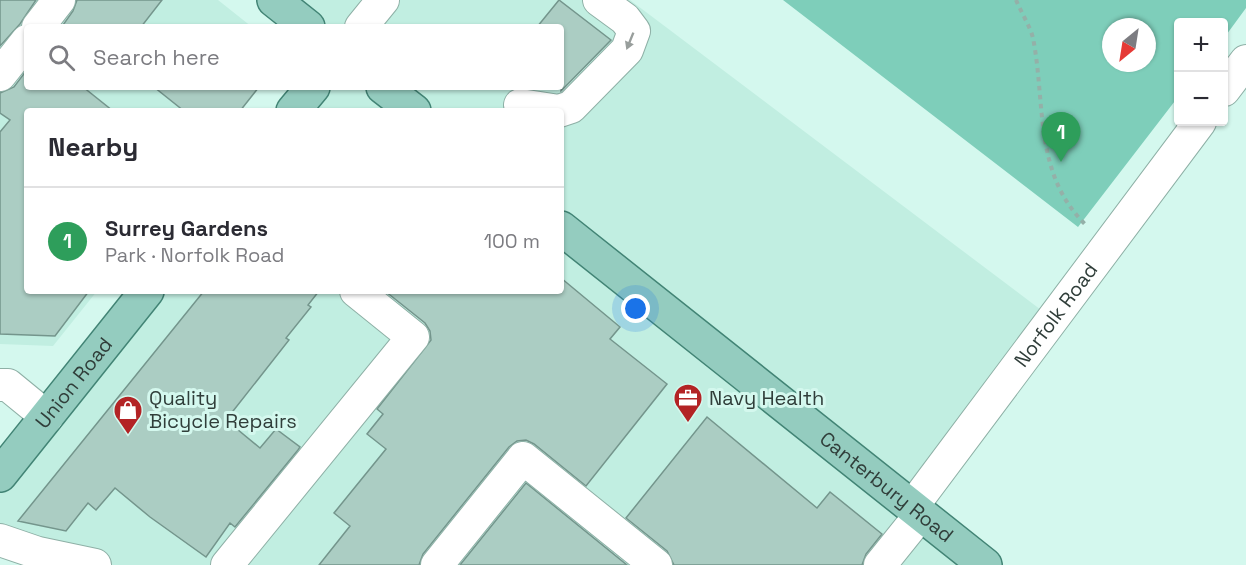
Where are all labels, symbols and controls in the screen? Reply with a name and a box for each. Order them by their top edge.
north arrow [1102,18,1156,72]
map controls [1174,18,1228,126]
button: + [1174,18,1228,72]
search box [24,24,564,90]
one-way arrow [625,33,635,51]
icon: search [45,41,78,74]
text: Search here [93,43,220,71]
button: − [1174,72,1228,126]
pin: 1 [1042,112,1080,162]
text: Nearby [48,130,138,164]
text: Surrey Gardens [105,214,268,242]
text: 1 [63,228,72,254]
text: 100 m [484,228,540,254]
text: Park · Norfolk Road [105,242,284,268]
street label: Norfolk Road [1008,257,1103,372]
your location [621,294,650,323]
street label: Union Road [29,332,118,434]
office icon: Navy Health [672,382,704,424]
place label: Quality Bicycle Repairs [149,385,297,434]
place label: Navy Health [709,385,824,411]
shop icon: Quality Bicycle Repairs [112,394,144,436]
street label: Canterbury Road [814,426,959,548]

